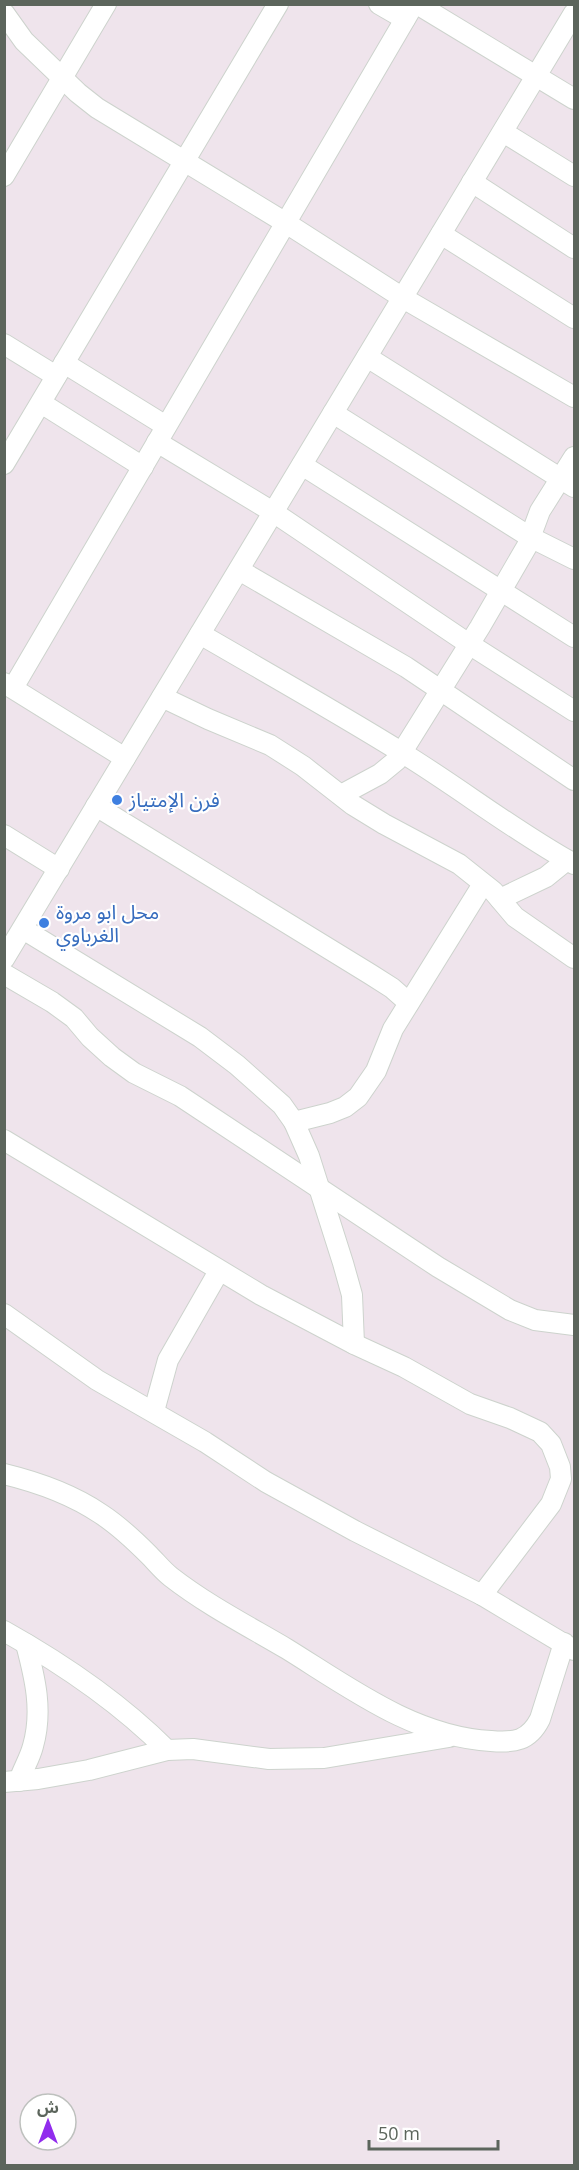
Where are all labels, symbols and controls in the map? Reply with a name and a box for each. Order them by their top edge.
place label: فرن الإمتياز [128,786,220,813]
marker: فرن الإمتياز [110,793,124,807]
place label: محل ابو مروة الغرباوي [56,898,159,951]
marker: محل ابو مروة الغرباوي [37,916,51,930]
north arrow [18,2092,78,2152]
text: ش [37,2096,59,2118]
scale bar [369,2113,498,2151]
text: 50 m [378,2121,420,2145]

